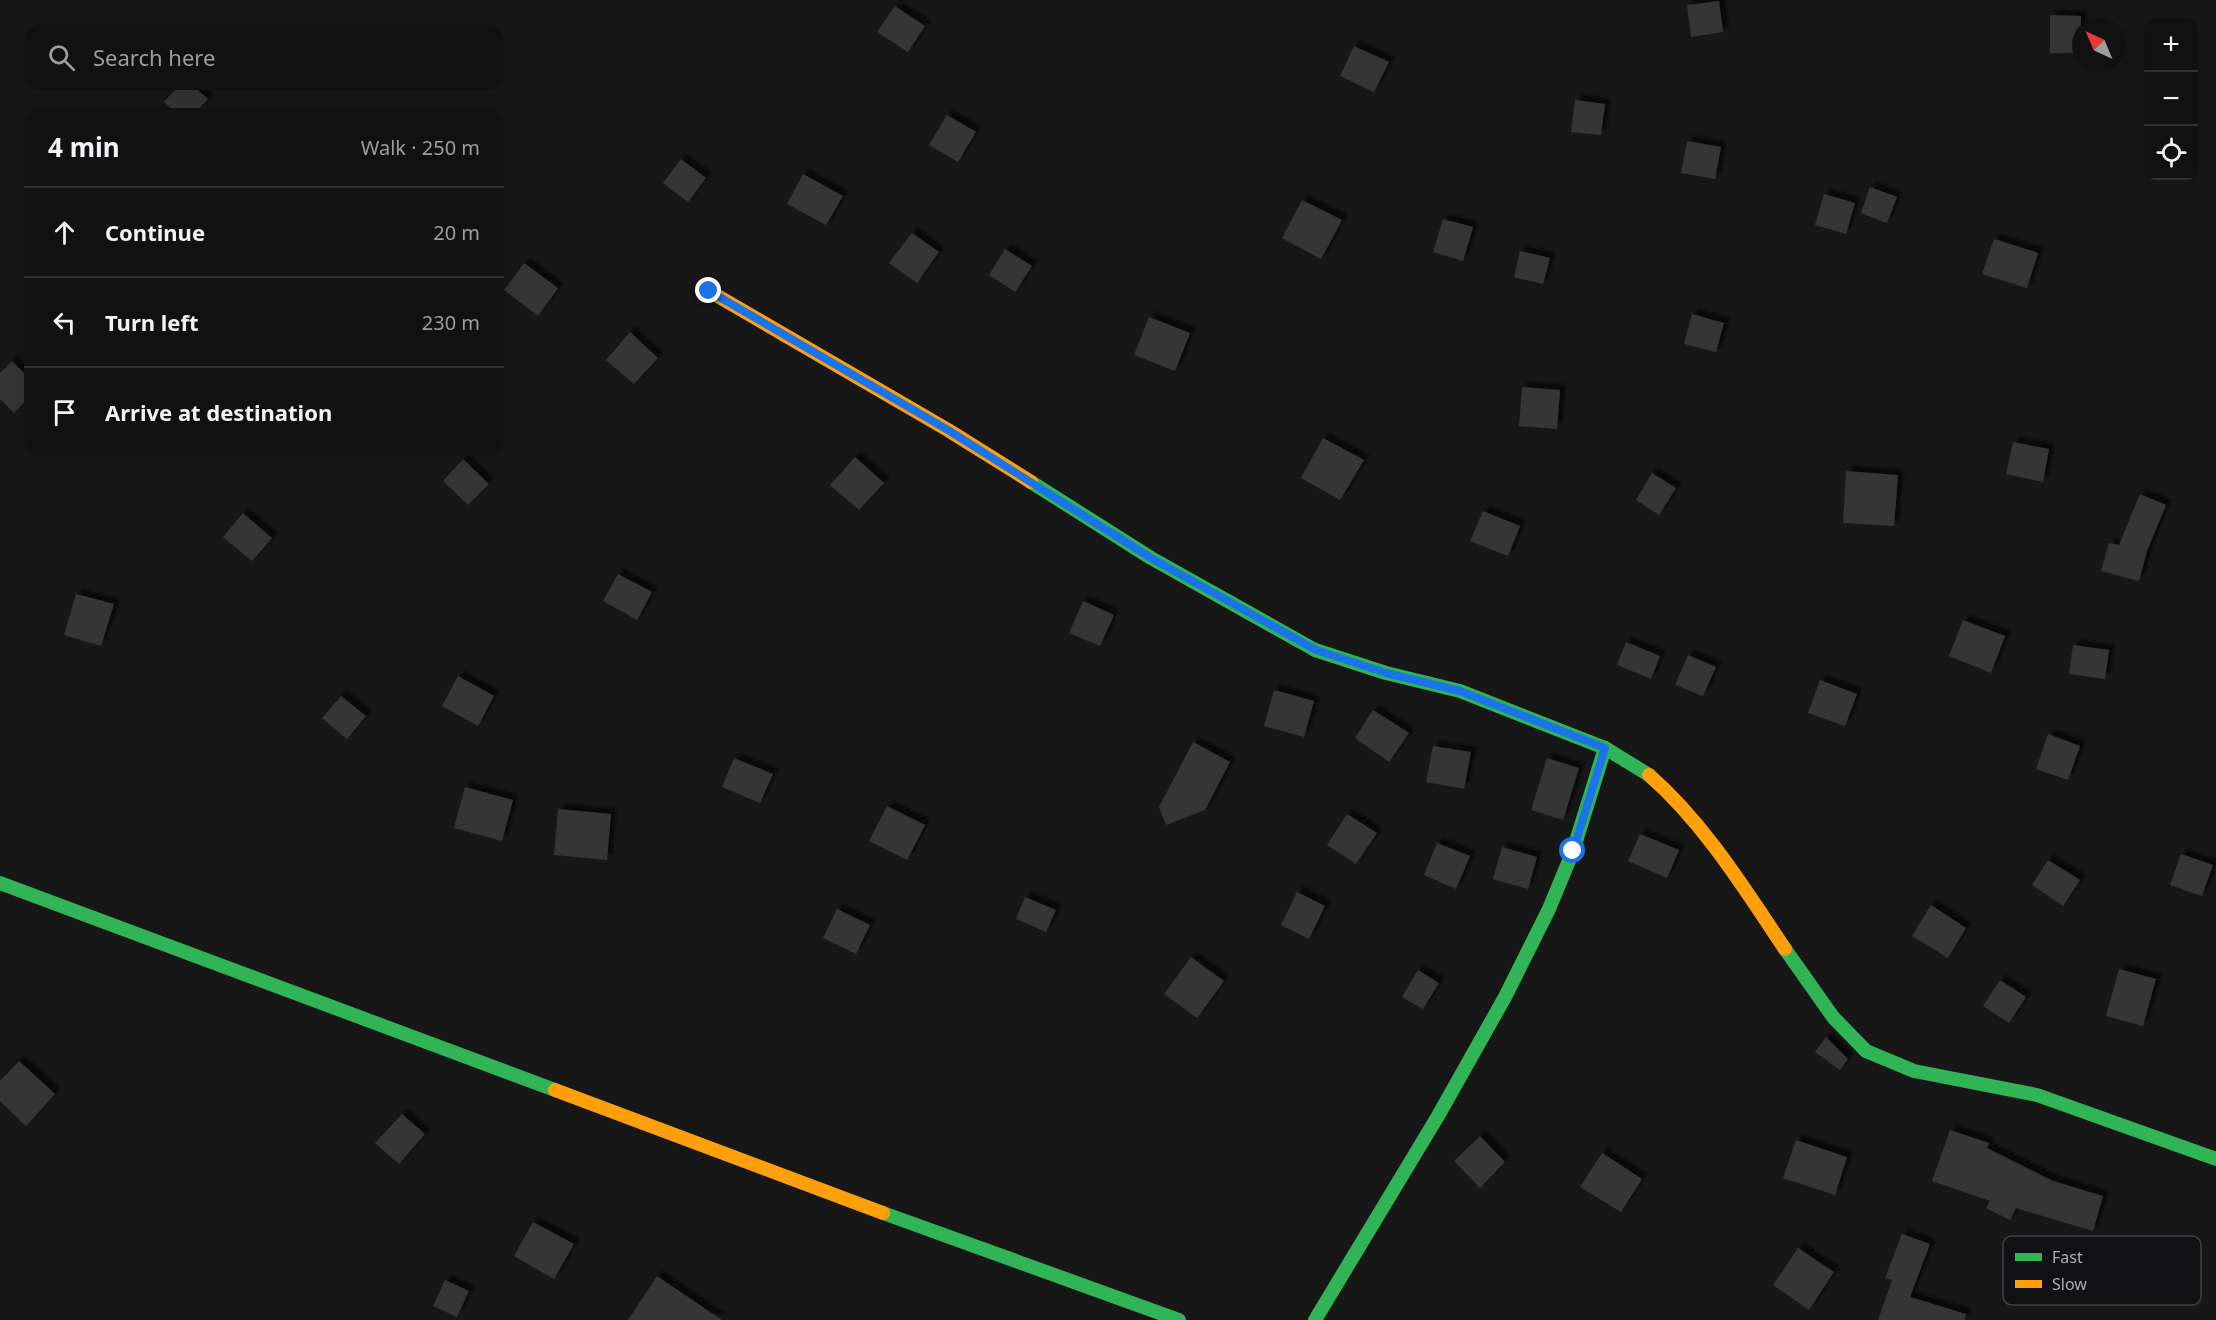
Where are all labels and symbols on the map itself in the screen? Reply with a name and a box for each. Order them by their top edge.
north arrow [2072,18,2126,72]
route end [695,277,721,303]
route start [1559,837,1585,863]
legend [2003,1236,2201,1305]
text: Fast [2052,1246,2083,1268]
text: Slow [2052,1273,2087,1295]

